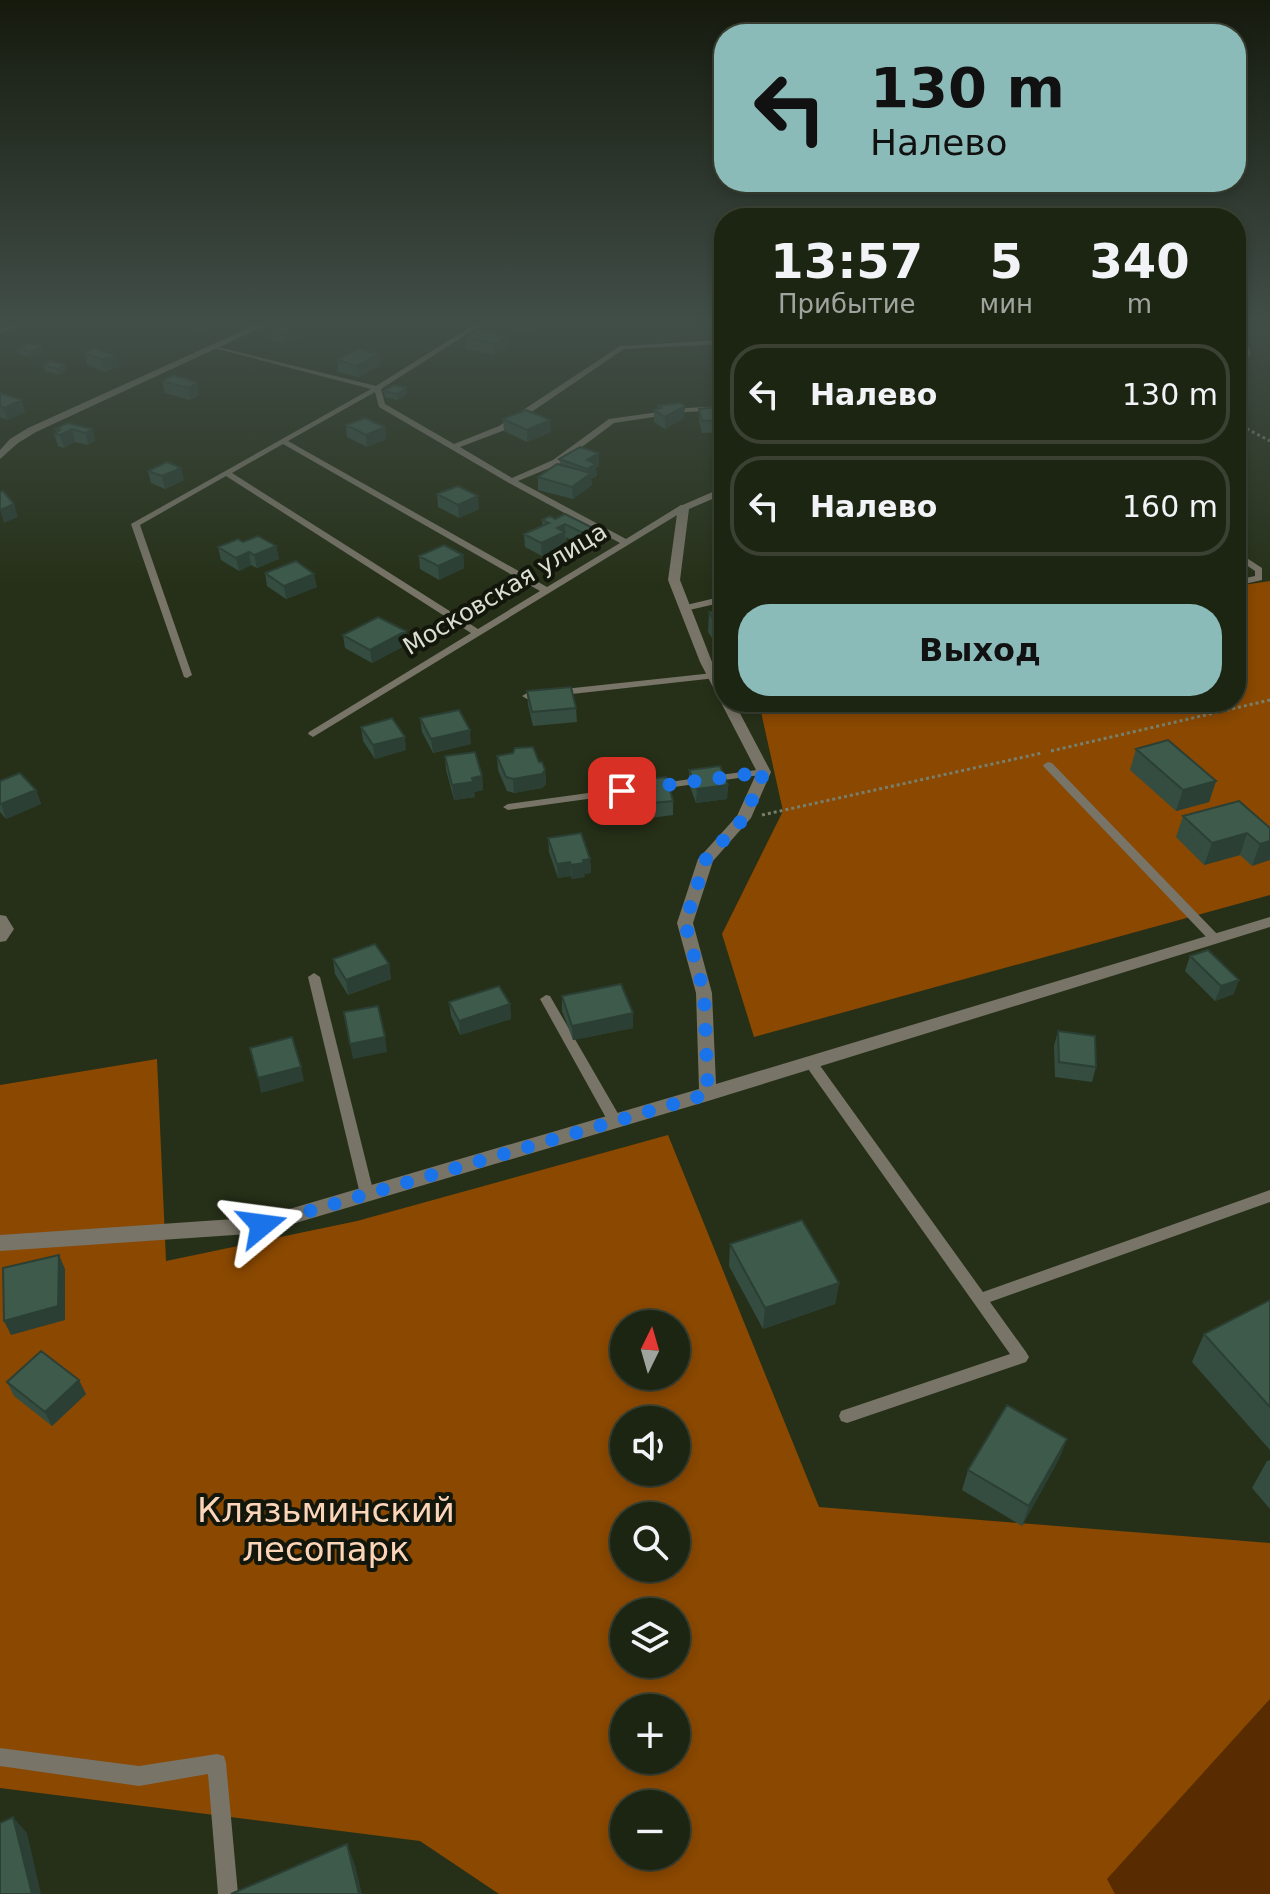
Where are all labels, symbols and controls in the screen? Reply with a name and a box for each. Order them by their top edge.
text: 130 m [870,55,1065,120]
icon: left [738,56,842,160]
text: Налево [870,122,1008,163]
text: 13:57 [770,233,923,289]
text: 5 [990,233,1023,289]
text: 340 [1089,233,1190,289]
text: Прибытие [778,289,916,319]
text: мин [980,289,1033,319]
text: m [1127,289,1152,319]
icon: left [742,372,786,416]
text: Налево [810,377,937,412]
text: 130 m [1122,377,1218,412]
icon: left [742,484,786,528]
text: Налево [810,489,937,524]
text: 160 m [1122,489,1218,524]
street label: Московская улица [398,517,612,661]
button: Выход [738,604,1222,696]
pin [588,757,656,825]
icon: arrive [600,769,644,813]
position arrow [220,1183,304,1267]
north arrow [610,1310,690,1390]
map controls [610,1310,690,1870]
button: sound [610,1406,690,1486]
park label: Клязьминский лесопарк [197,1490,455,1569]
button: search [610,1502,690,1582]
button: layers [610,1598,690,1678]
button: + [610,1694,690,1774]
button: − [610,1790,690,1870]

